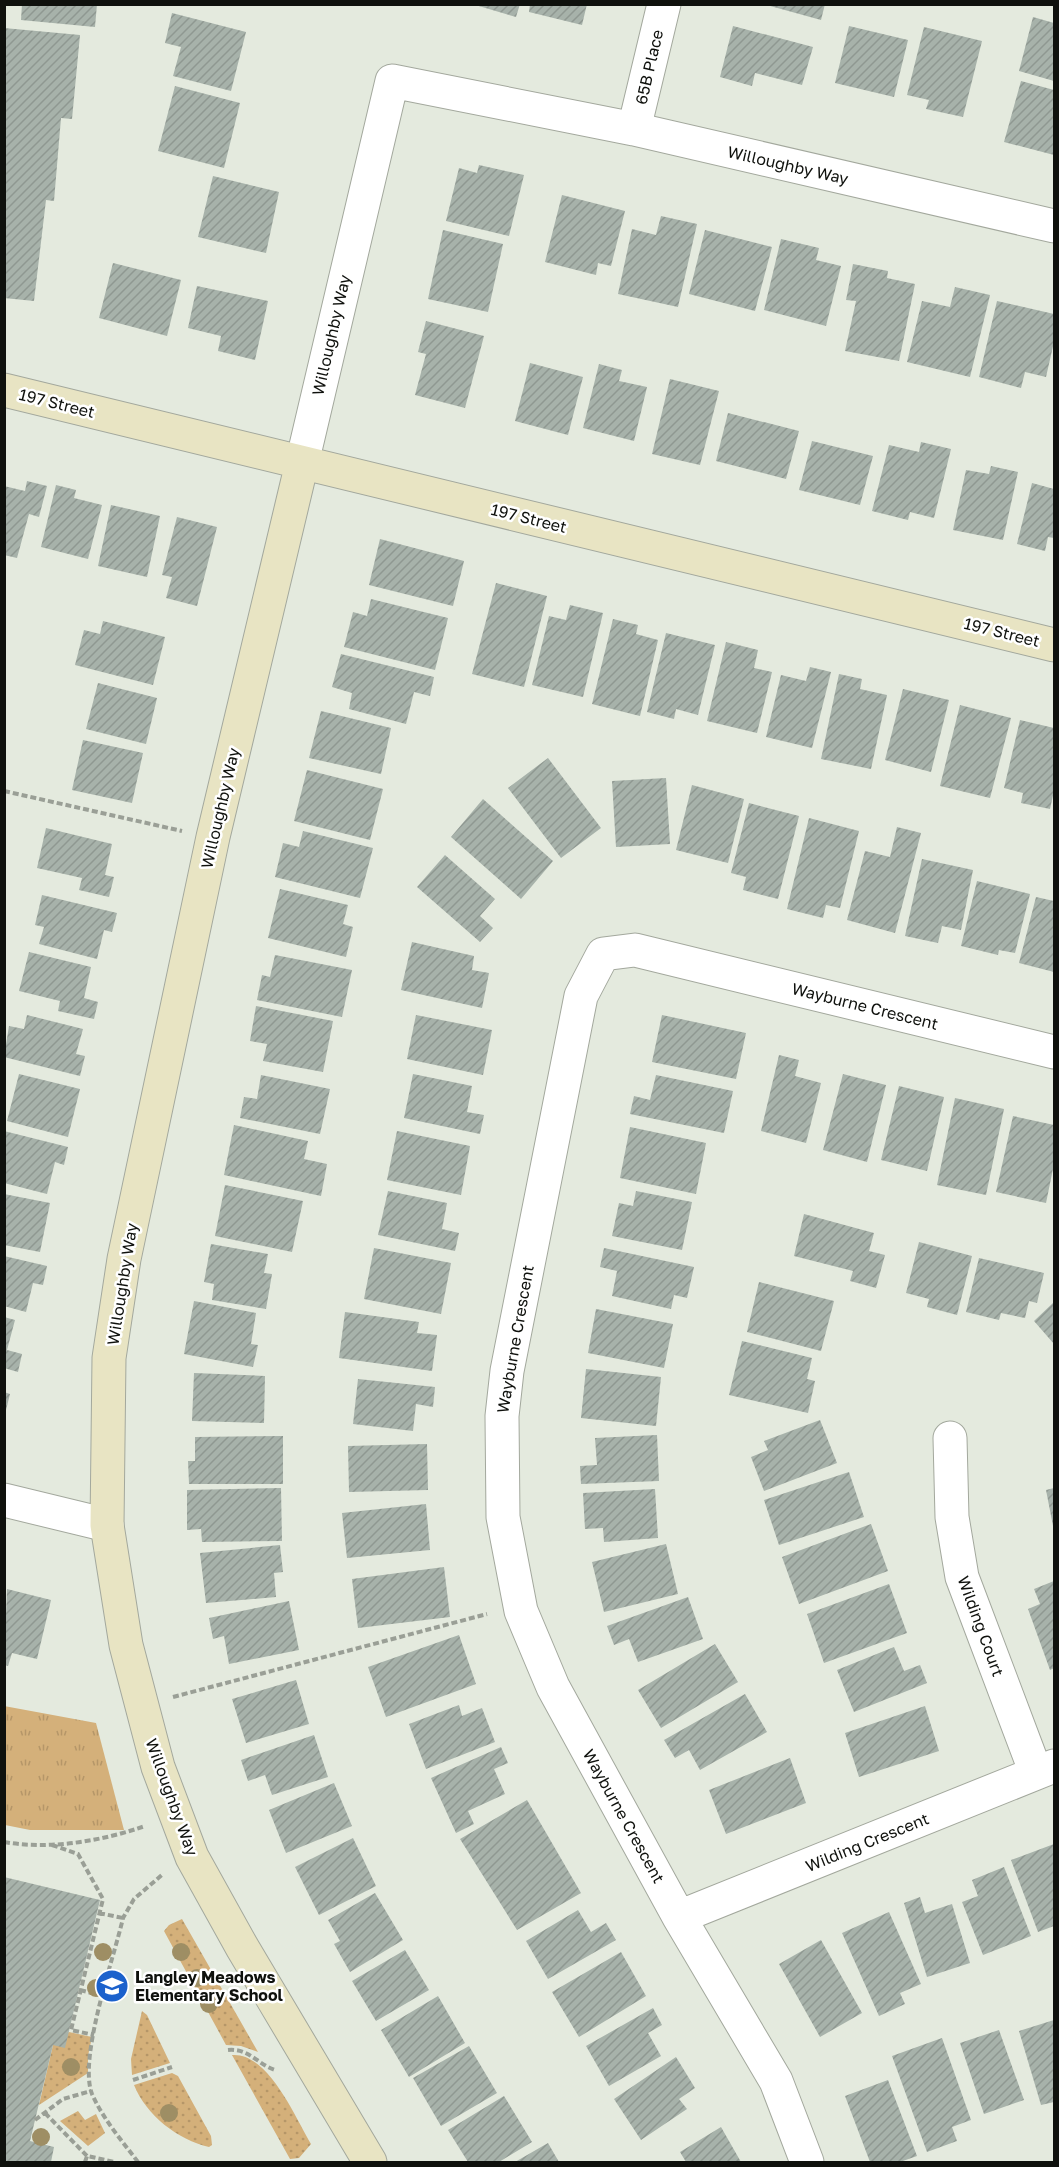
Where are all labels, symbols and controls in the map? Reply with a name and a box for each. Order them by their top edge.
street label: 65B Place [631,28,667,106]
street label: Willoughby Way [726,141,850,189]
street label: Willoughby Way [307,273,355,397]
street label: 197 Street [17,384,97,422]
street label: 197 Street [489,499,569,537]
street label: 197 Street [962,613,1042,651]
street label: Willoughby Way [196,746,244,870]
street label: Wayburne Crescent [790,978,940,1034]
street label: Willoughby Way [102,1221,142,1347]
street label: Wayburne Crescent [492,1263,538,1415]
street label: Wilding Court [954,1573,1008,1679]
street label: Willoughby Way [141,1736,203,1859]
street label: Wayburne Crescent [579,1746,669,1886]
street label: Wilding Crescent [802,1808,932,1876]
place label: Langley Meadows Elementary School [135,1967,284,2005]
school or university icon: Langley Meadows Elementary School [94,1968,130,2004]

